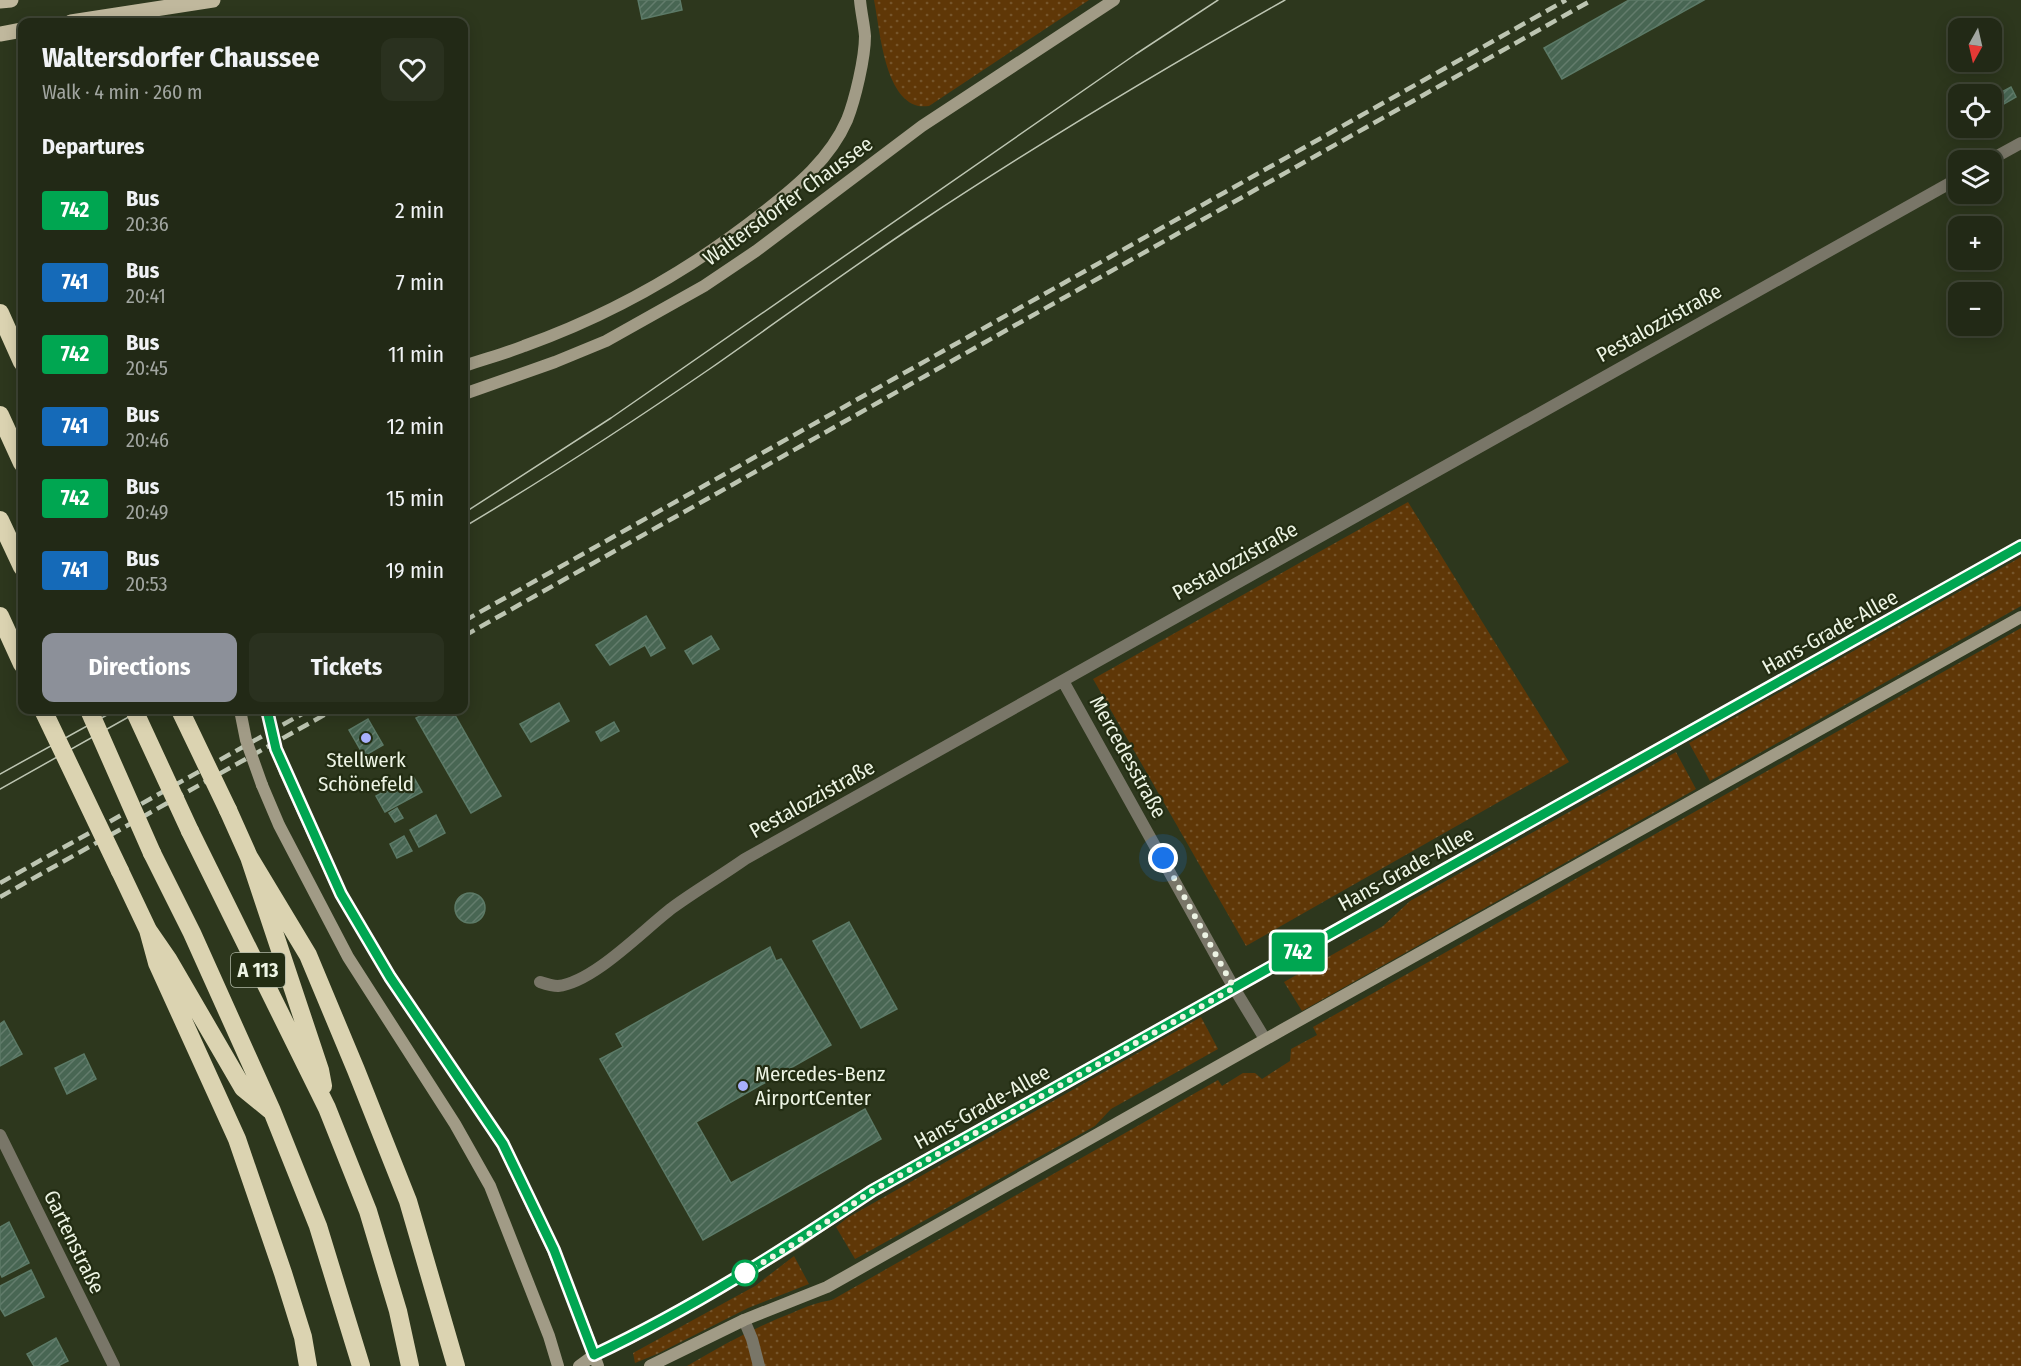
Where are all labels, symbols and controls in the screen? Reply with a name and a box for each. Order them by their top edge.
north arrow [1948,18,2002,72]
map controls [1948,18,2002,336]
button: heart [381,38,444,101]
text: Waltersdorfer Chaussee [42,41,320,74]
text: Walk · 4 min · 260 m [42,80,202,104]
button: locate [1948,84,2002,138]
street label: Waltersdorfer Chaussee [698,131,878,271]
text: Departures [42,133,144,160]
button: layers [1948,150,2002,204]
text: Bus [126,185,159,212]
text: 742 [61,197,89,223]
text: 2 min [395,197,444,224]
text: 20:36 [126,212,169,236]
button: + [1948,216,2002,270]
text: Bus [126,257,159,284]
text: 741 [62,269,88,295]
text: 7 min [396,269,444,296]
street label: Pestalozzistraße [1592,278,1726,368]
button: − [1948,282,2002,336]
text: 20:41 [126,284,166,308]
text: Bus [126,329,159,356]
text: 742 [61,341,89,367]
text: 11 min [388,341,444,368]
text: 20:45 [126,356,168,380]
text: Bus [126,401,159,428]
text: 741 [62,413,88,439]
text: 12 min [386,413,444,440]
text: 20:46 [126,428,169,452]
text: Bus [126,473,159,500]
text: 742 [61,485,89,511]
text: 15 min [386,485,444,512]
text: 20:49 [126,500,168,524]
street label: Pestalozzistraße [1168,516,1302,606]
text: Bus [126,545,159,572]
text: 741 [62,557,88,583]
text: 19 min [386,557,444,584]
text: 20:53 [126,572,168,596]
street label: Hans-Grade-Allee [1757,584,1903,680]
button: Directions [42,633,237,702]
button: Tickets [249,633,444,702]
street label: Mercedesstraße [1084,691,1172,823]
marker: Stellwerk Schönefeld [359,731,373,745]
place label: Stellwerk Schönefeld [318,747,414,797]
street label: Pestalozzistraße [745,754,879,844]
street label: Hans-Grade-Allee [1333,821,1479,917]
your location [1148,843,1178,873]
line badge: 742 [1264,932,1332,972]
text: 742 [1284,939,1312,965]
road number: A 113 [231,953,285,987]
street label: Hans-Grade-Allee [909,1059,1055,1155]
place label: Mercedes-Benz AirportCenter [755,1061,885,1111]
marker: Mercedes-Benz AirportCenter [736,1079,750,1093]
street label: Gartenstraße [38,1186,110,1298]
unlabelled marker [732,1260,758,1286]

